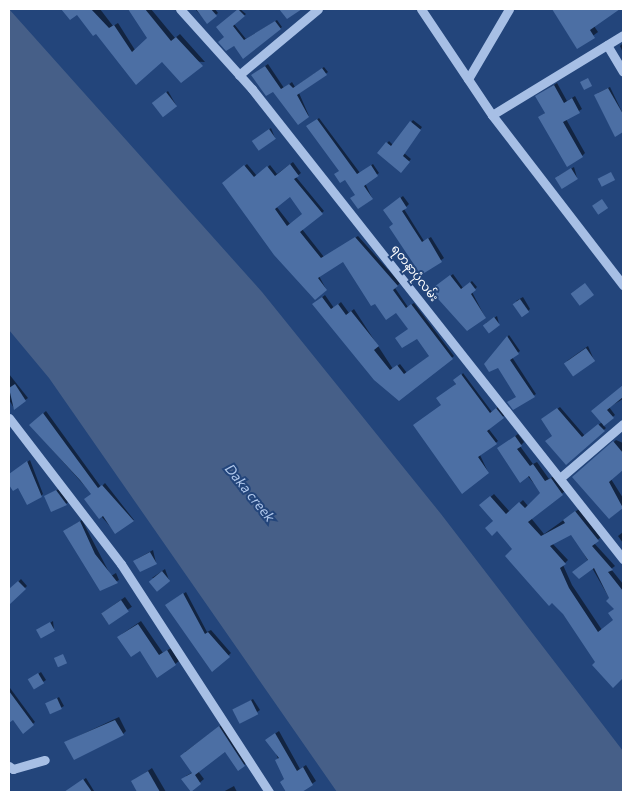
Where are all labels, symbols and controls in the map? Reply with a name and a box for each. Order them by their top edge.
street label: ရတနာပုံလမ်း [388,242,442,304]
water label: Daka creek [222,461,278,525]

